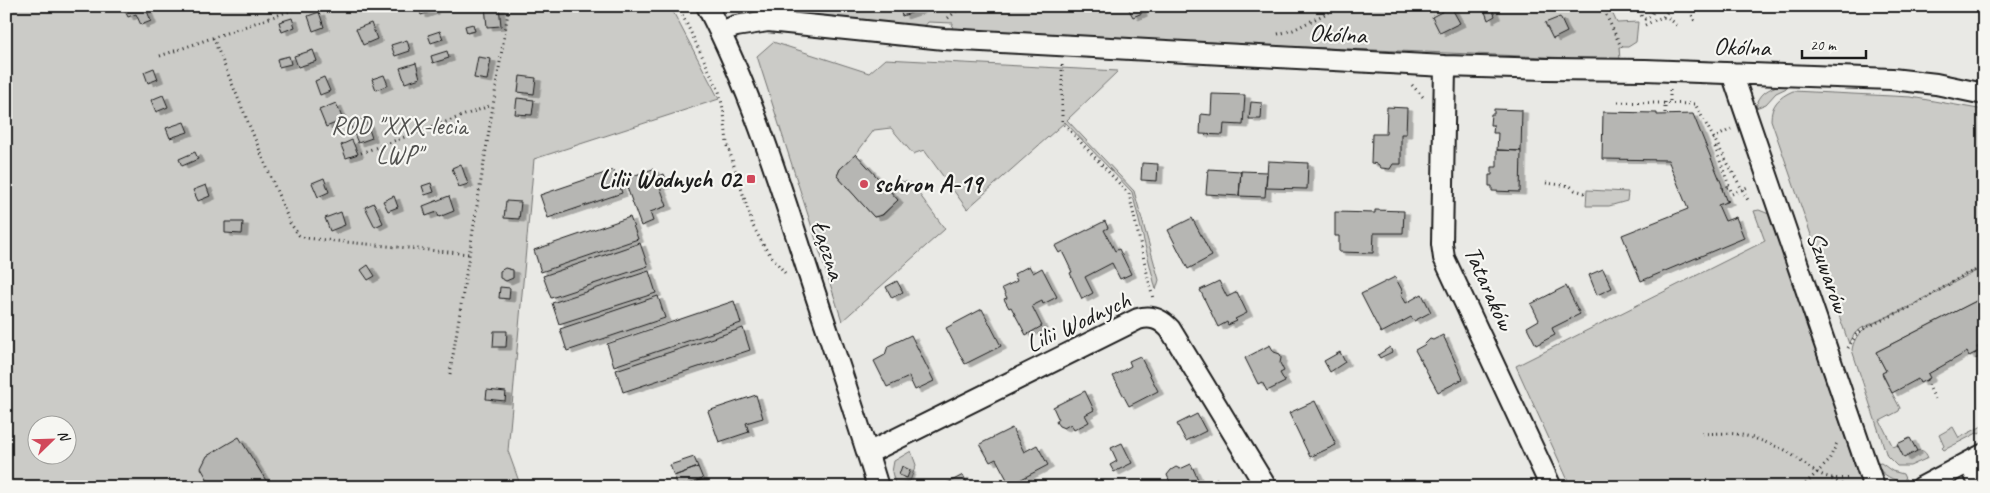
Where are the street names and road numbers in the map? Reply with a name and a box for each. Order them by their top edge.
street label: Okólna [1309,17,1369,52]
street label: Okólna [1713,30,1773,64]
street label: Łączna [803,216,853,286]
street label: Szuwarów [1799,227,1857,319]
street label: Tataraków [1456,241,1522,337]
street label: Lilii Wodnych [1021,284,1136,360]

